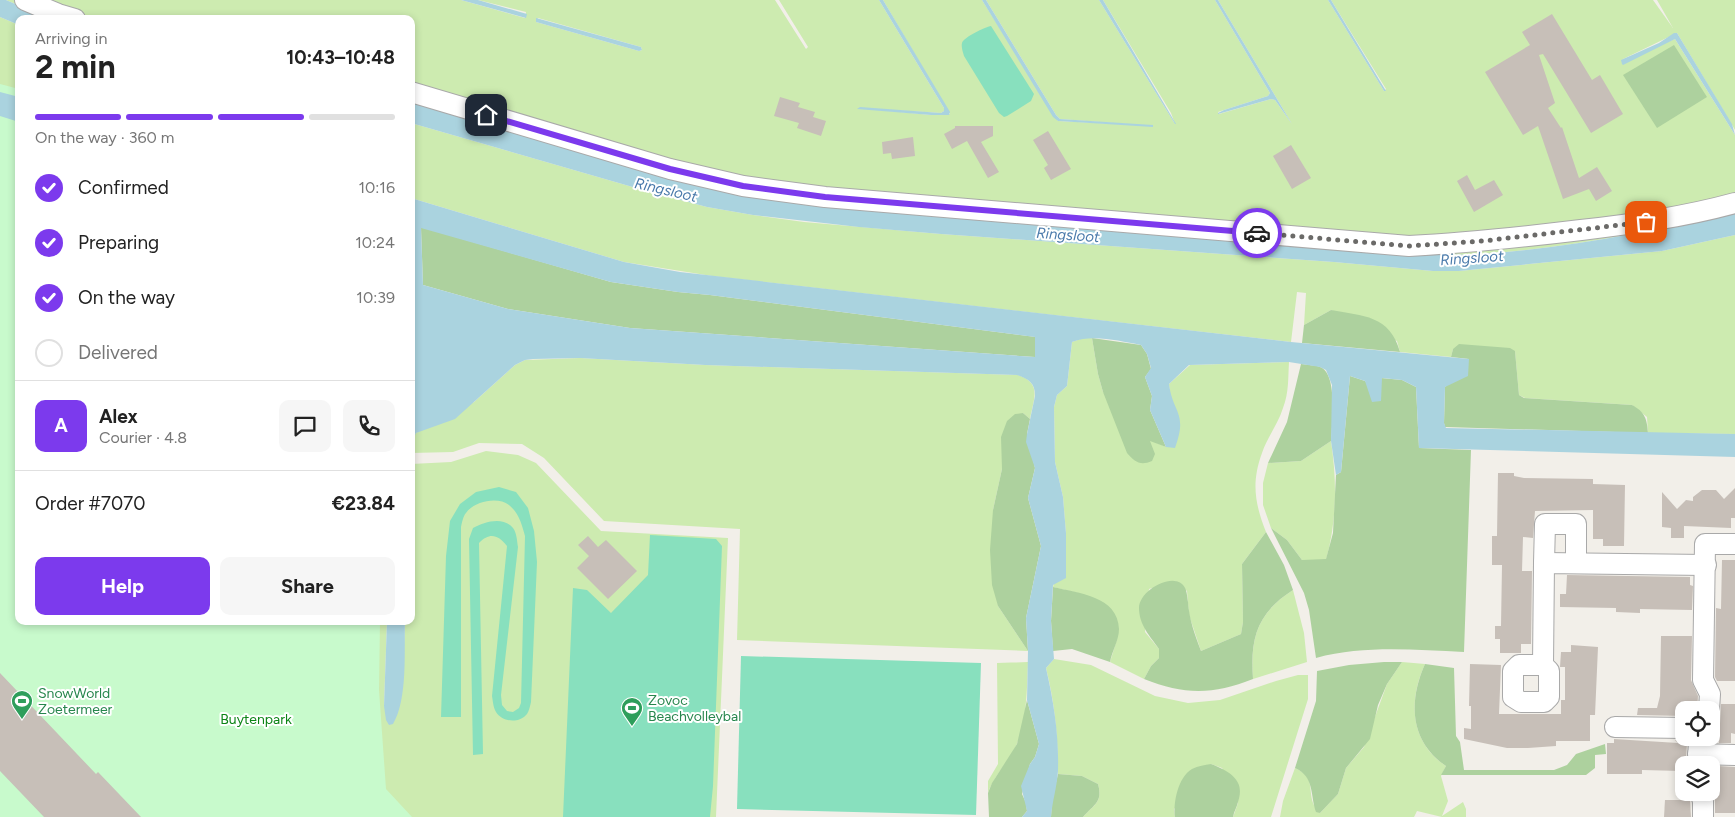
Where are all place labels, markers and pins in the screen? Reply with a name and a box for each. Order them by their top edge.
pin [465,94,507,136]
pin [1625,201,1667,243]
place label: SnowWorld Zoetermeer [38,685,113,718]
sports icon: SnowWorld Zoetermeer [10,689,34,720]
place label: Zovoc Beachvolleybal [648,692,741,725]
sports icon: Zovoc Beachvolleybal [620,696,644,727]

